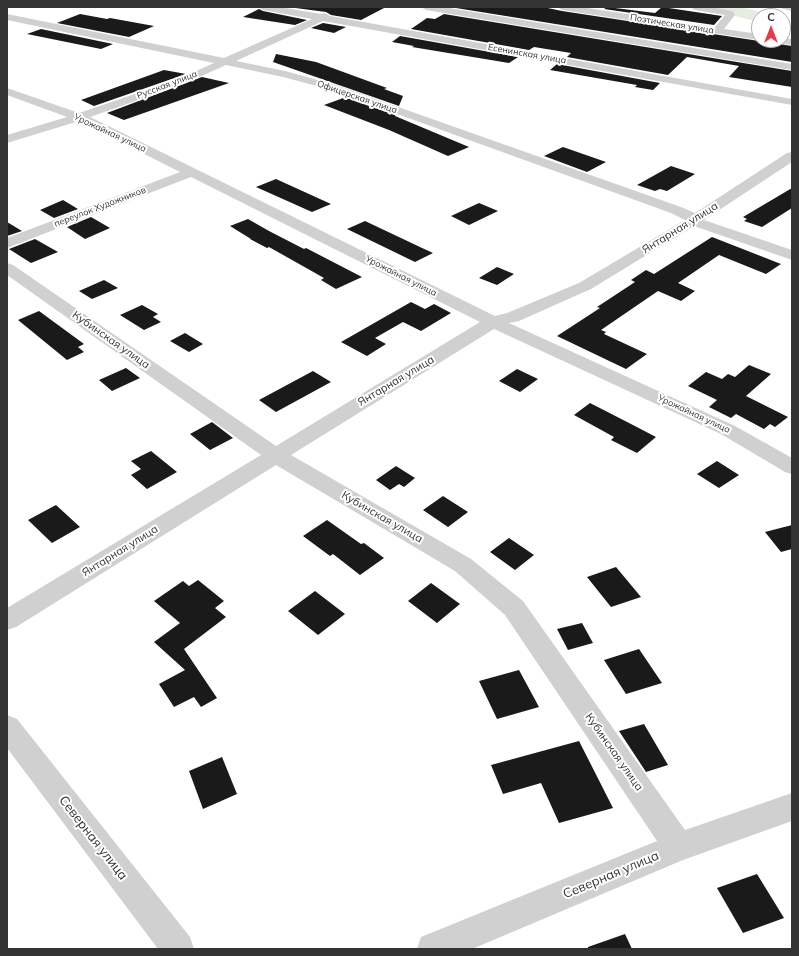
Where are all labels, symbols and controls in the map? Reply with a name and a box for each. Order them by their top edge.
north arrow [751,8,791,48]
text: С [767,10,775,24]
street label: Поэтическая улица [629,12,715,36]
street label: Есенинская улица [487,42,567,66]
street label: Русская улица [135,69,199,101]
street label: Офицерская улица [316,78,398,116]
street label: Урожайная улица [72,111,148,155]
street label: переулок Художников [53,185,147,229]
street label: Янтарная улица [640,199,720,257]
street label: Урожайная улица [363,253,439,299]
street label: Кубинская улица [70,308,152,372]
street label: Янтарная улица [355,353,437,409]
street label: Урожайная улица [656,392,732,436]
street label: Кубинская улица [339,488,425,546]
street label: Янтарная улица [80,522,160,580]
street label: Кубинская улица [582,711,646,793]
street label: Северная улица [55,793,131,883]
street label: Северная улица [561,848,661,902]

